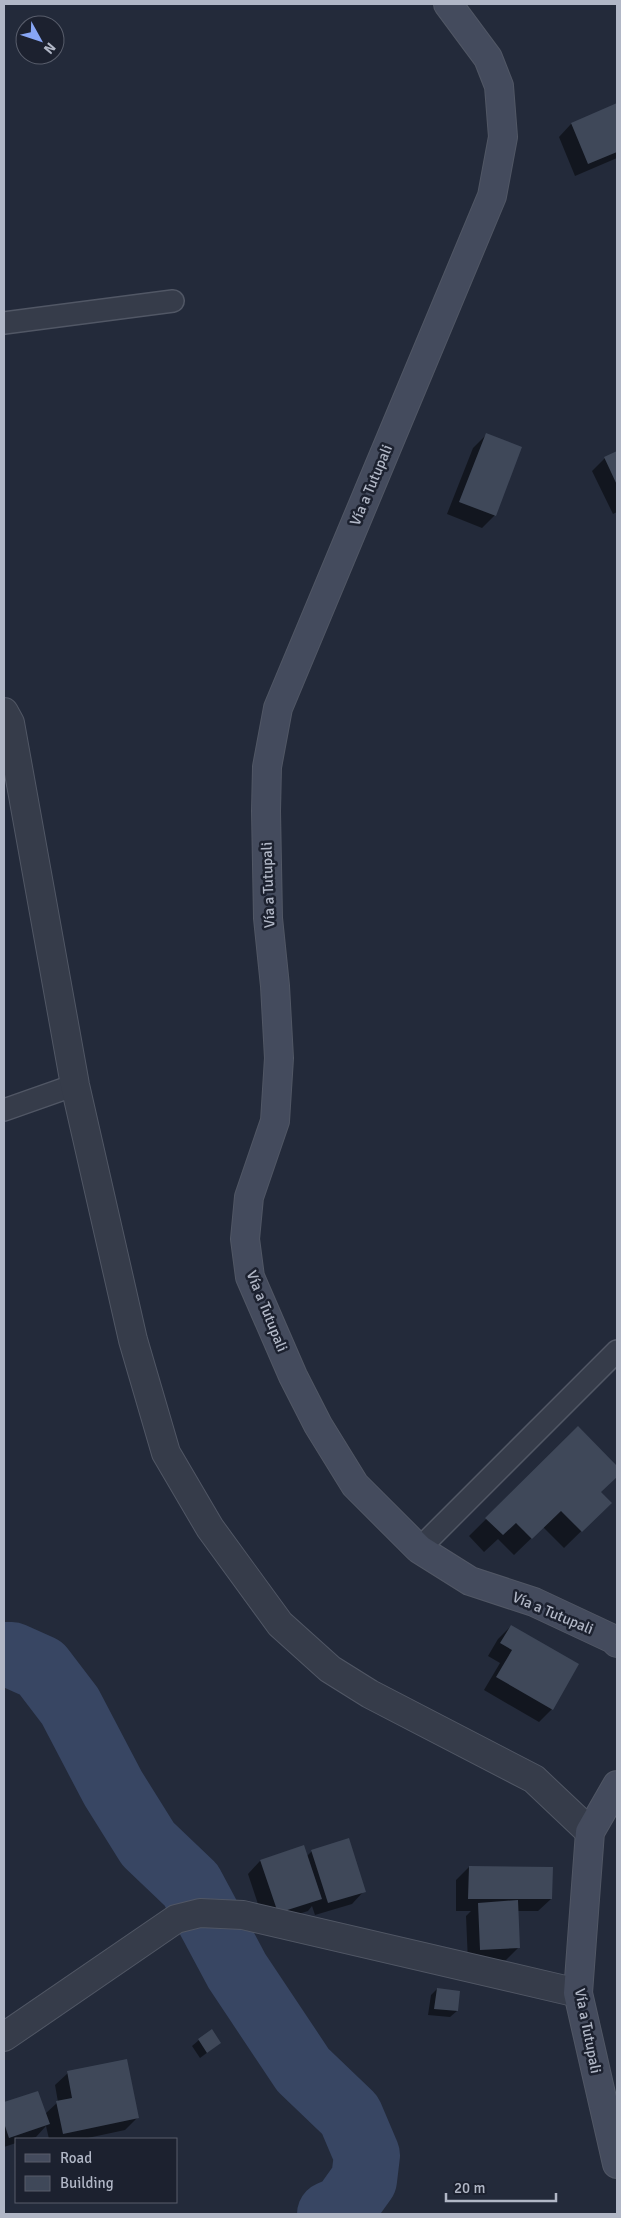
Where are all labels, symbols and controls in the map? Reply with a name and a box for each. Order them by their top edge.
north arrow [15,15,65,65]
text: N [40,39,59,57]
street label: Vía a Tutupali [346,442,396,528]
street label: Vía a Tutupali [258,842,278,928]
street label: Vía a Tutupali [243,1268,291,1354]
street label: Vía a Tutupali [510,1588,596,1638]
street label: Vía a Tutupali [571,1987,605,2075]
legend [15,2138,178,2203]
text: Road [60,2149,92,2167]
scale bar [446,2170,556,2202]
text: Building [60,2174,114,2192]
text: 20 m [454,2179,485,2197]

